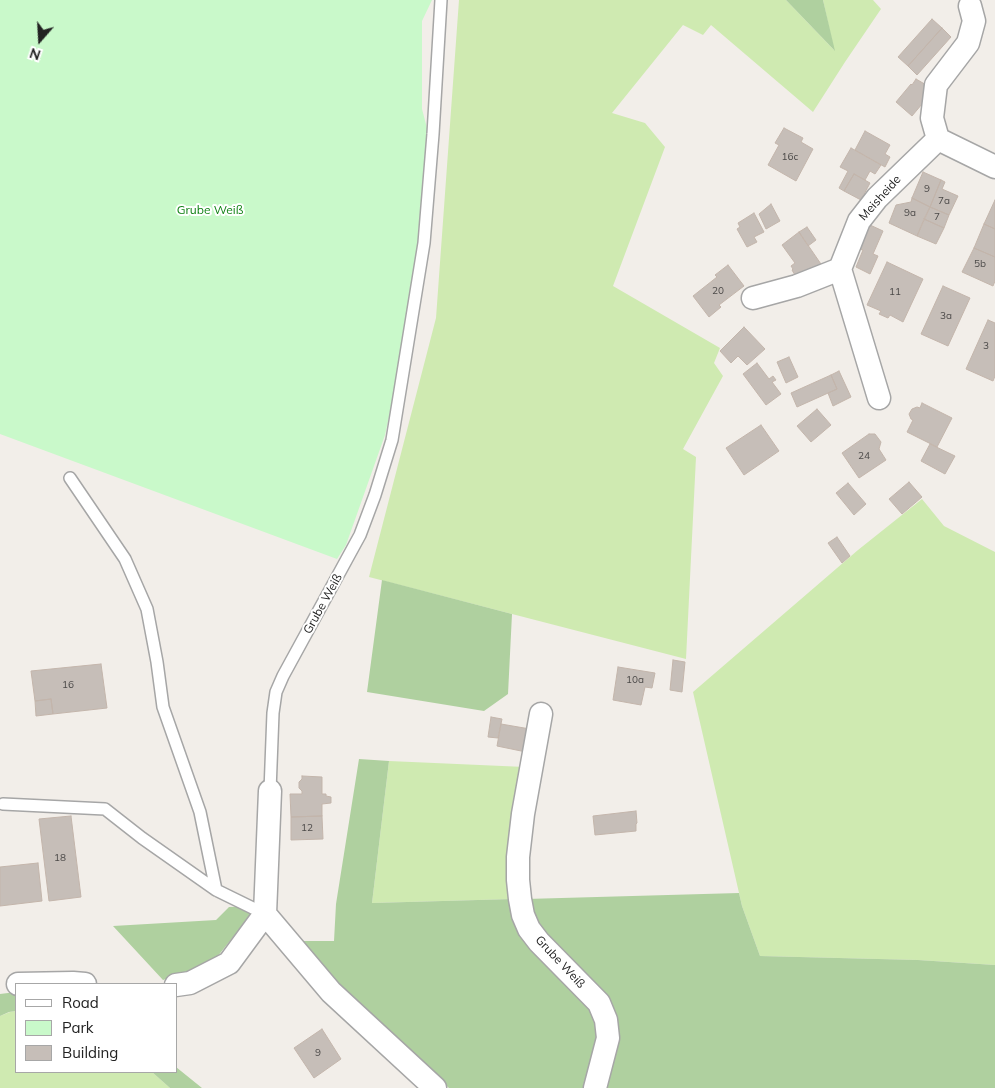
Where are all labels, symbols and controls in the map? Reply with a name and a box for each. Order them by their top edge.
north arrow [15,15,65,65]
text: N [27,44,43,64]
house number: 16c [782,151,798,163]
street label: Meisheide [856,172,904,224]
house number: 9 [924,183,930,195]
house number: 7a [938,195,950,207]
park label: Grube Weiß [177,203,243,217]
house number: 9a [904,207,916,219]
house number: 7 [934,211,940,223]
house number: 5b [974,258,986,270]
house number: 20 [712,285,724,297]
house number: 11 [889,286,901,298]
house number: 3a [940,310,952,322]
house number: 3 [983,340,989,352]
house number: 24 [858,450,870,462]
street label: Grube Weiß [301,571,345,637]
house number: 10a [626,674,644,686]
house number: 16 [62,679,74,691]
house number: 12 [301,822,313,834]
house number: 18 [54,852,66,864]
street label: Grube Weiß [532,933,588,991]
legend [15,983,178,1073]
text: Road [62,993,99,1012]
text: Park [62,1018,94,1037]
text: Building [62,1043,118,1062]
house number: 9 [315,1047,321,1059]

